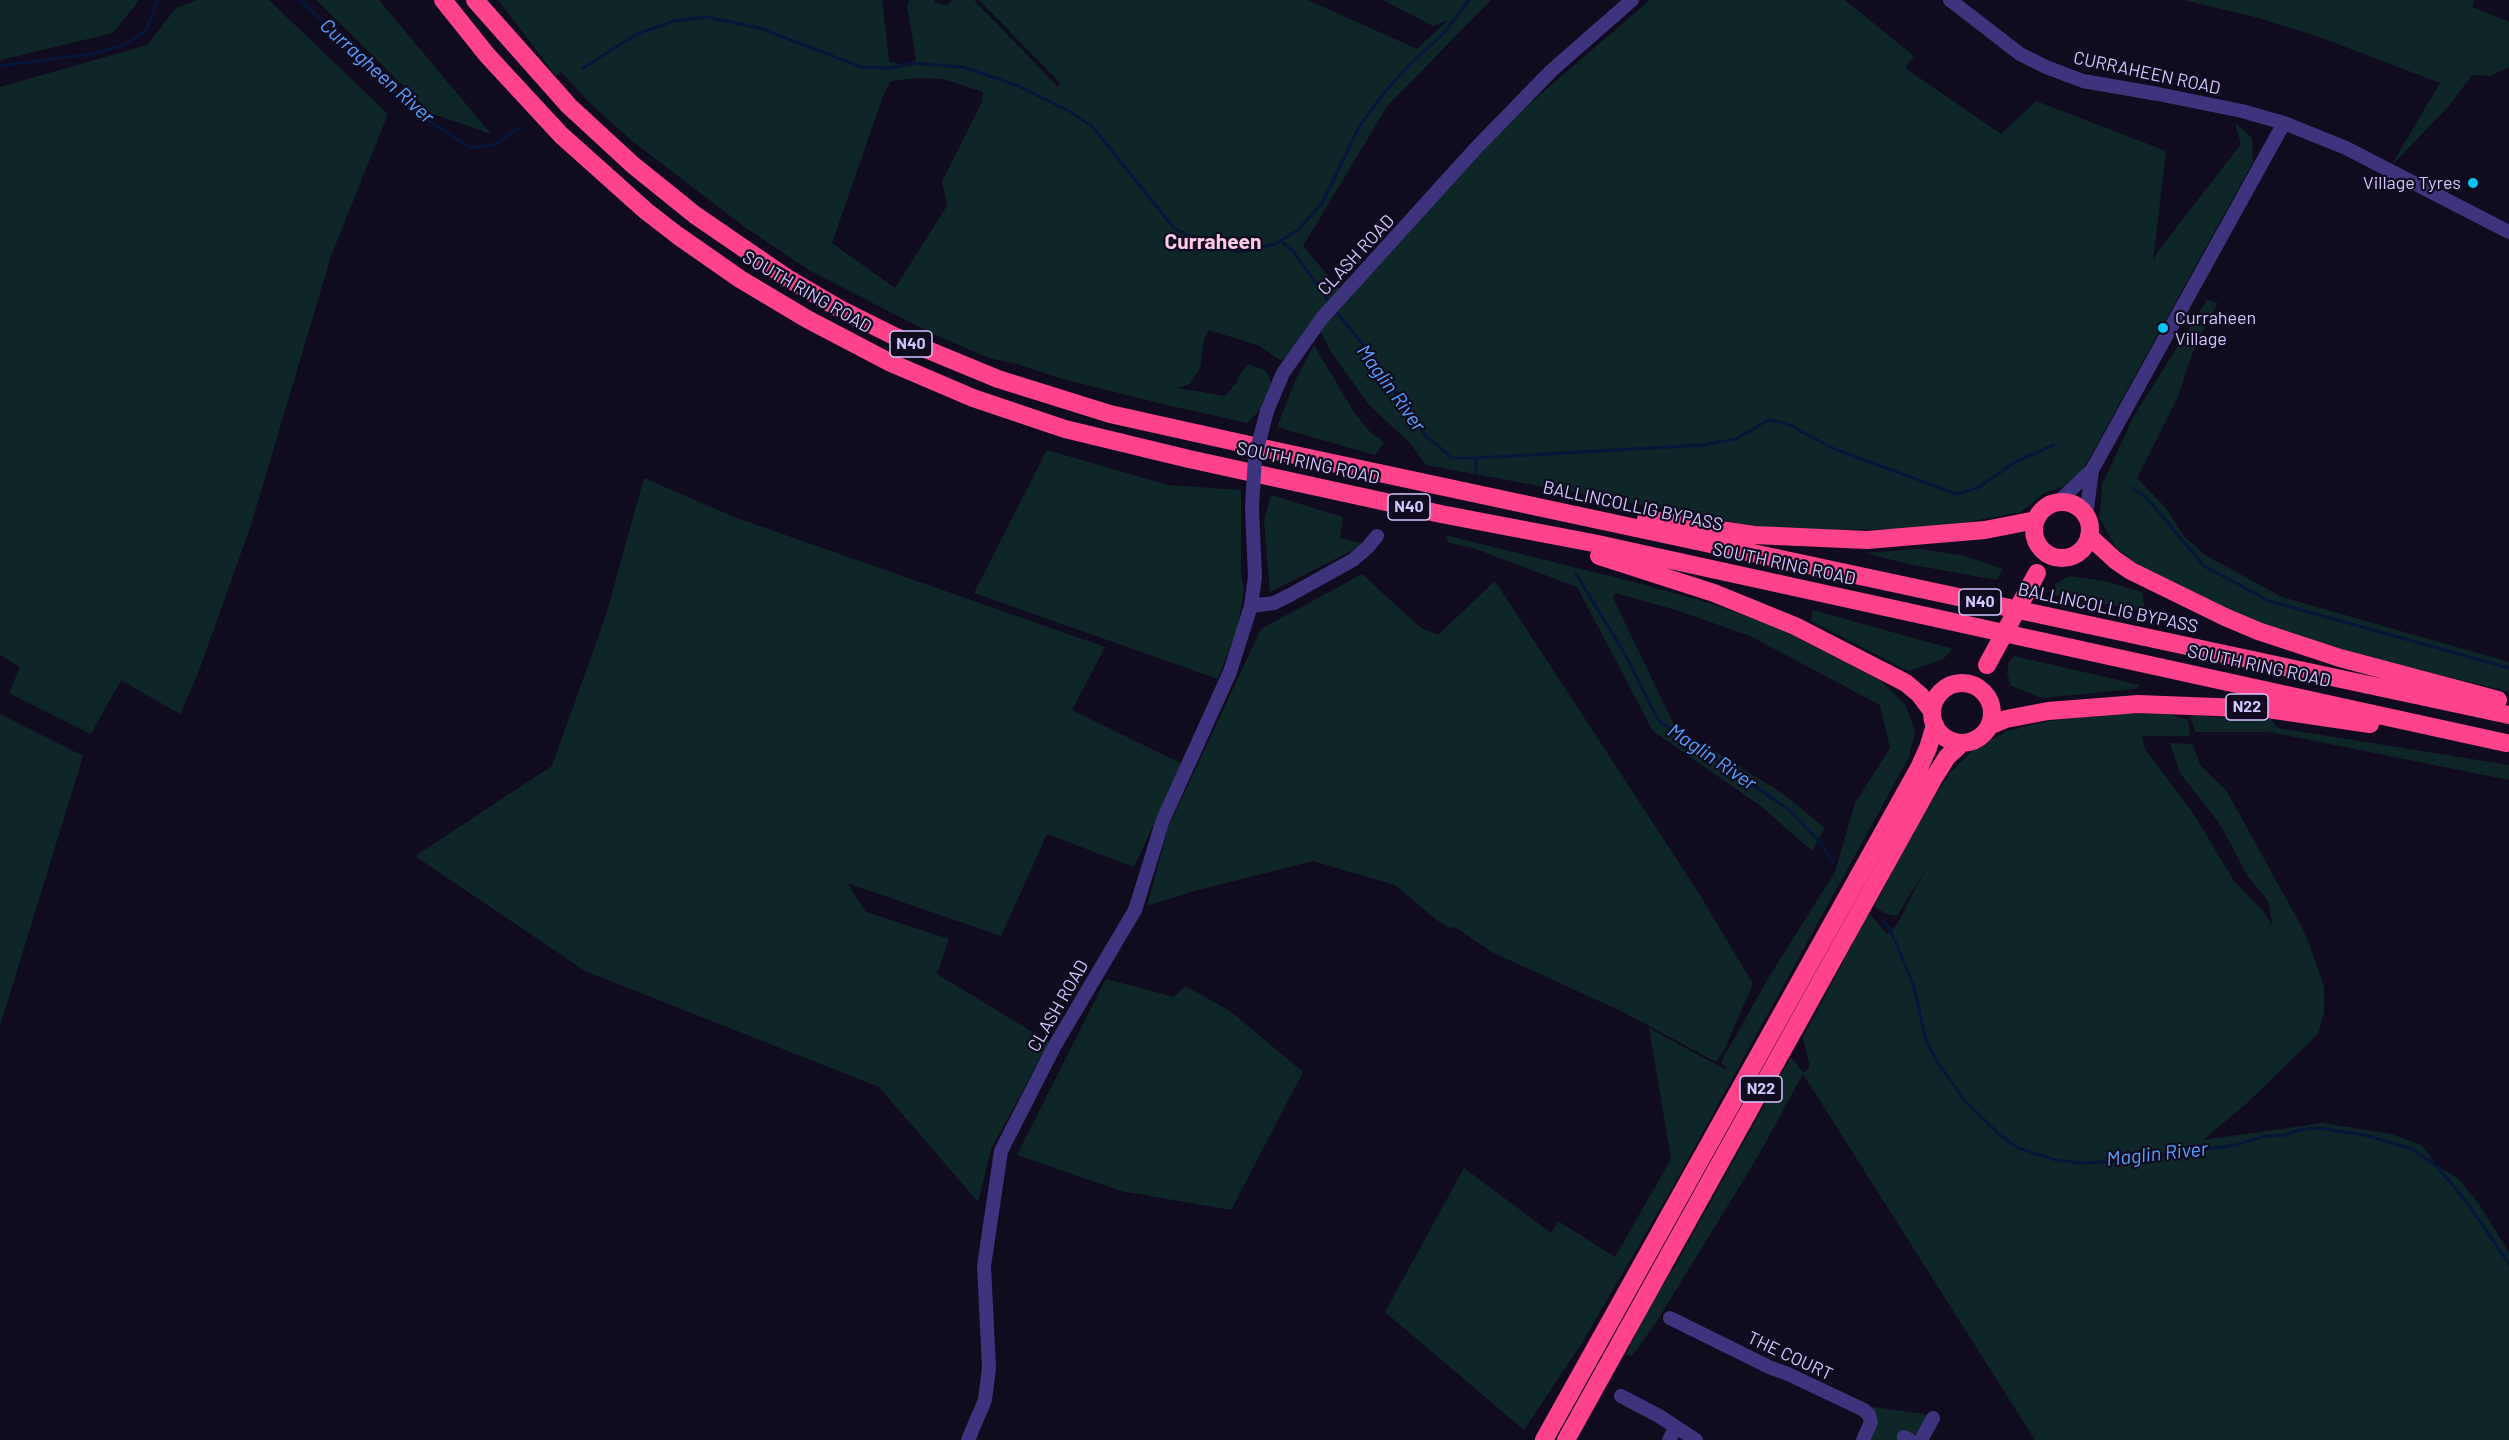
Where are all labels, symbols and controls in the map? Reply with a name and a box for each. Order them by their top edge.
water label: Curragheen River [315,13,439,129]
street label: CURRAHEEN ROAD [2072,47,2222,99]
place label: Village Tyres [2363,172,2461,194]
marker: Village Tyres [2466,176,2480,190]
street label: CLASH ROAD [1313,210,1399,300]
district label: Curraheen [1164,229,1262,255]
street label: SOUTH RING ROAD [739,246,875,338]
place label: Curraheen Village [2175,307,2256,350]
marker: Curraheen Village [2156,321,2170,335]
road number: N40 [890,331,932,357]
water label: Maglin River [1351,340,1431,436]
street label: SOUTH RING ROAD [1234,437,1382,489]
street label: BALLINCOLLIG BYPASS [1541,476,1725,536]
road number: N40 [1388,494,1430,520]
street label: SOUTH RING ROAD [1710,538,1858,590]
street label: BALLINCOLLIG BYPASS [2016,578,2200,638]
road number: N40 [1959,589,2001,615]
street label: SOUTH RING ROAD [2185,640,2333,692]
road number: N22 [2226,694,2268,720]
water label: Maglin River [1663,719,1761,795]
street label: CLASH ROAD [1023,956,1093,1056]
road number: N22 [1740,1076,1782,1102]
water label: Maglin River [2105,1137,2209,1171]
street label: THE COURT [1744,1327,1836,1385]

